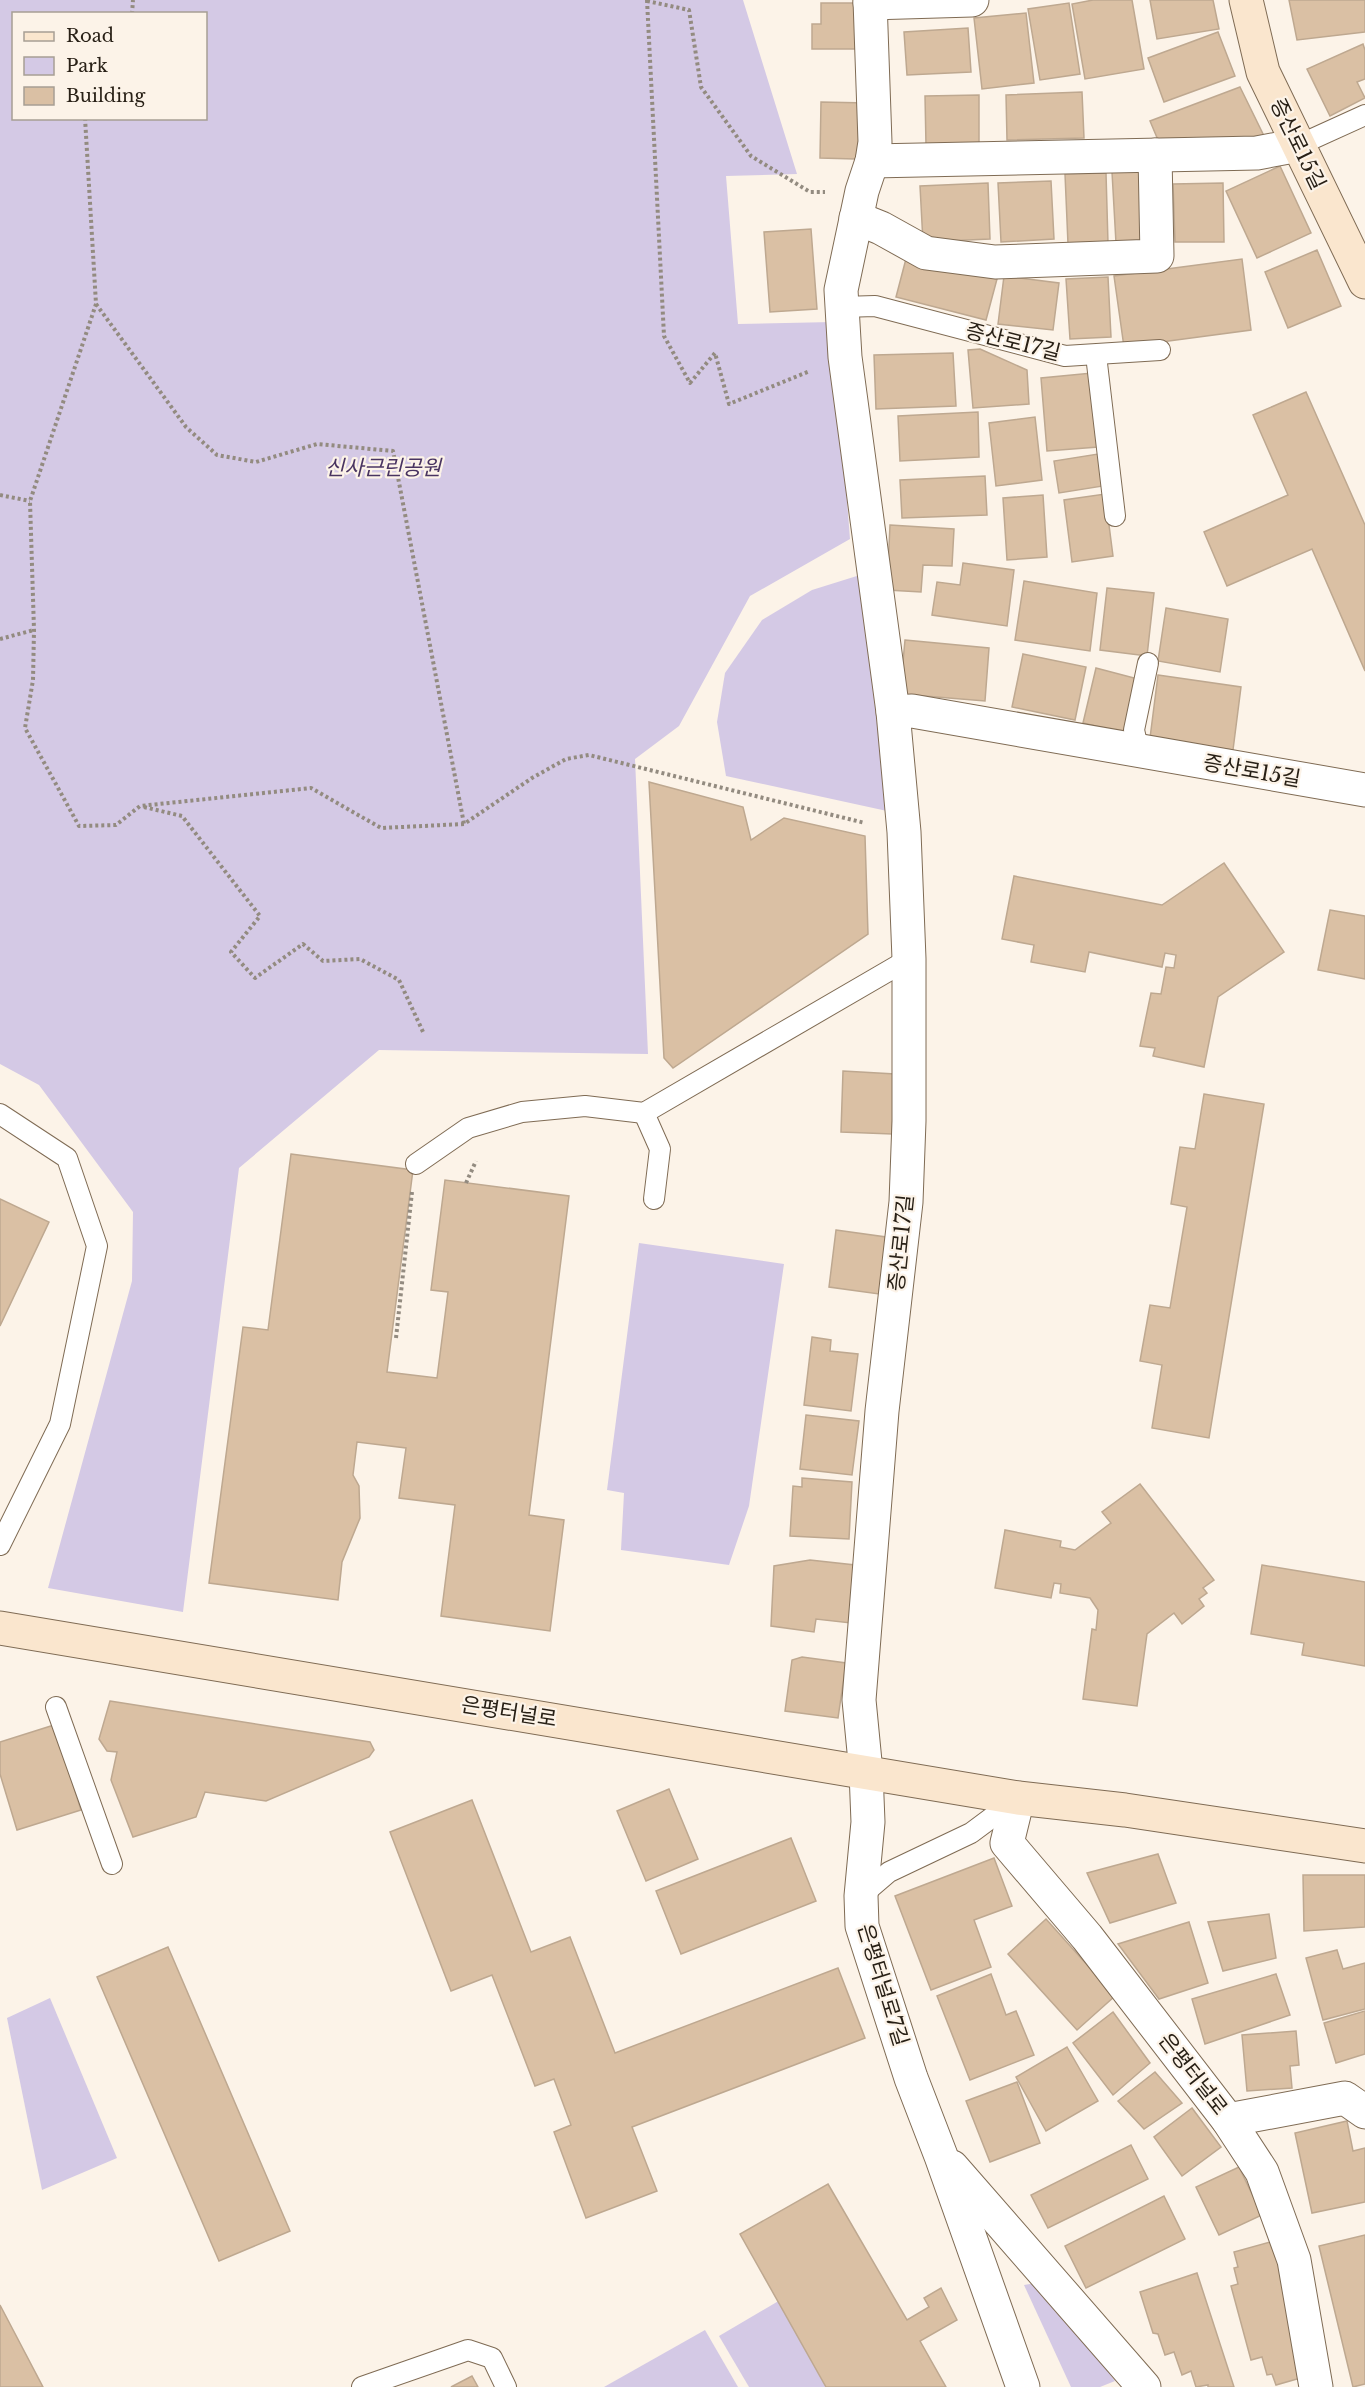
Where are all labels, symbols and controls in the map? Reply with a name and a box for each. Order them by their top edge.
legend [12,12,207,120]
text: Road [66,25,114,47]
text: Park [66,55,108,77]
text: Building [66,85,145,107]
street label: 증산로15길 [1265,94,1331,194]
street label: 증산로17길 [963,318,1063,366]
park label: 신사근린공원 [325,455,443,481]
street label: 증산로15길 [1201,750,1303,792]
street label: 증산로17길 [883,1193,919,1293]
street label: 은평터널로 [459,1692,559,1732]
street label: 은평터널로7길 [852,1921,914,2049]
street label: 은평터널로 [1153,2028,1233,2120]

